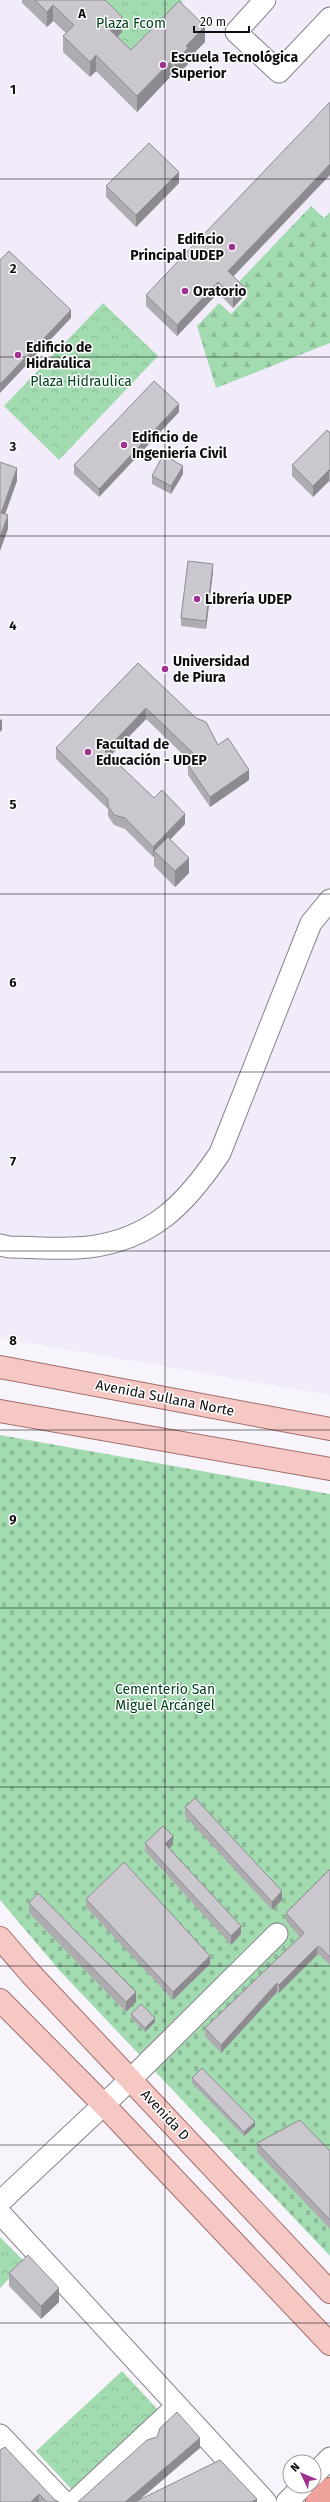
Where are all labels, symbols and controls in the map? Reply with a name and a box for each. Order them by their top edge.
text: A [77,6,86,21]
scale bar [194,8,249,34]
park label: Plaza Fcom [96,15,166,32]
text: 20 m [200,15,226,29]
place label: Escuela Tecnológica Superior [171,49,298,82]
marker: Escuela Tecnológica Superior [158,60,168,70]
text: 1 [10,82,16,97]
place label: Edificio Principal UDEP [130,231,225,264]
marker: Edificio Principal UDEP [227,242,237,252]
text: 2 [10,261,17,276]
place label: Oratorio [193,283,247,300]
marker: Oratorio [180,286,190,296]
place label: Edificio de Hidraúlica [26,339,92,372]
marker: Edificio de Hidraúlica [13,350,23,360]
park label: Plaza Hidraulica [30,373,132,390]
place label: Edificio de Ingeniería Civil [132,429,228,462]
text: 3 [9,439,17,454]
marker: Edificio de Ingeniería Civil [119,440,129,450]
place label: Librería UDEP [205,591,293,608]
marker: Librería UDEP [192,594,202,604]
text: 4 [9,618,17,633]
place label: Universidad de Piura [173,653,250,686]
marker: Universidad de Piura [160,664,170,674]
place label: Facultad de Educación - UDEP [96,736,208,769]
marker: Facultad de Educación - UDEP [83,747,93,757]
text: 5 [10,797,17,812]
text: 6 [9,975,17,990]
text: 7 [10,1154,16,1169]
text: 8 [9,1333,17,1348]
street label: Avenida Sullana Norte [94,1376,236,1420]
text: 9 [9,1512,17,1527]
park label: Cementerio San Miguel Arcángel [115,1681,215,1714]
street label: Avenida D [137,2086,193,2144]
north arrow [282,2454,322,2494]
text: N [288,2460,302,2475]

